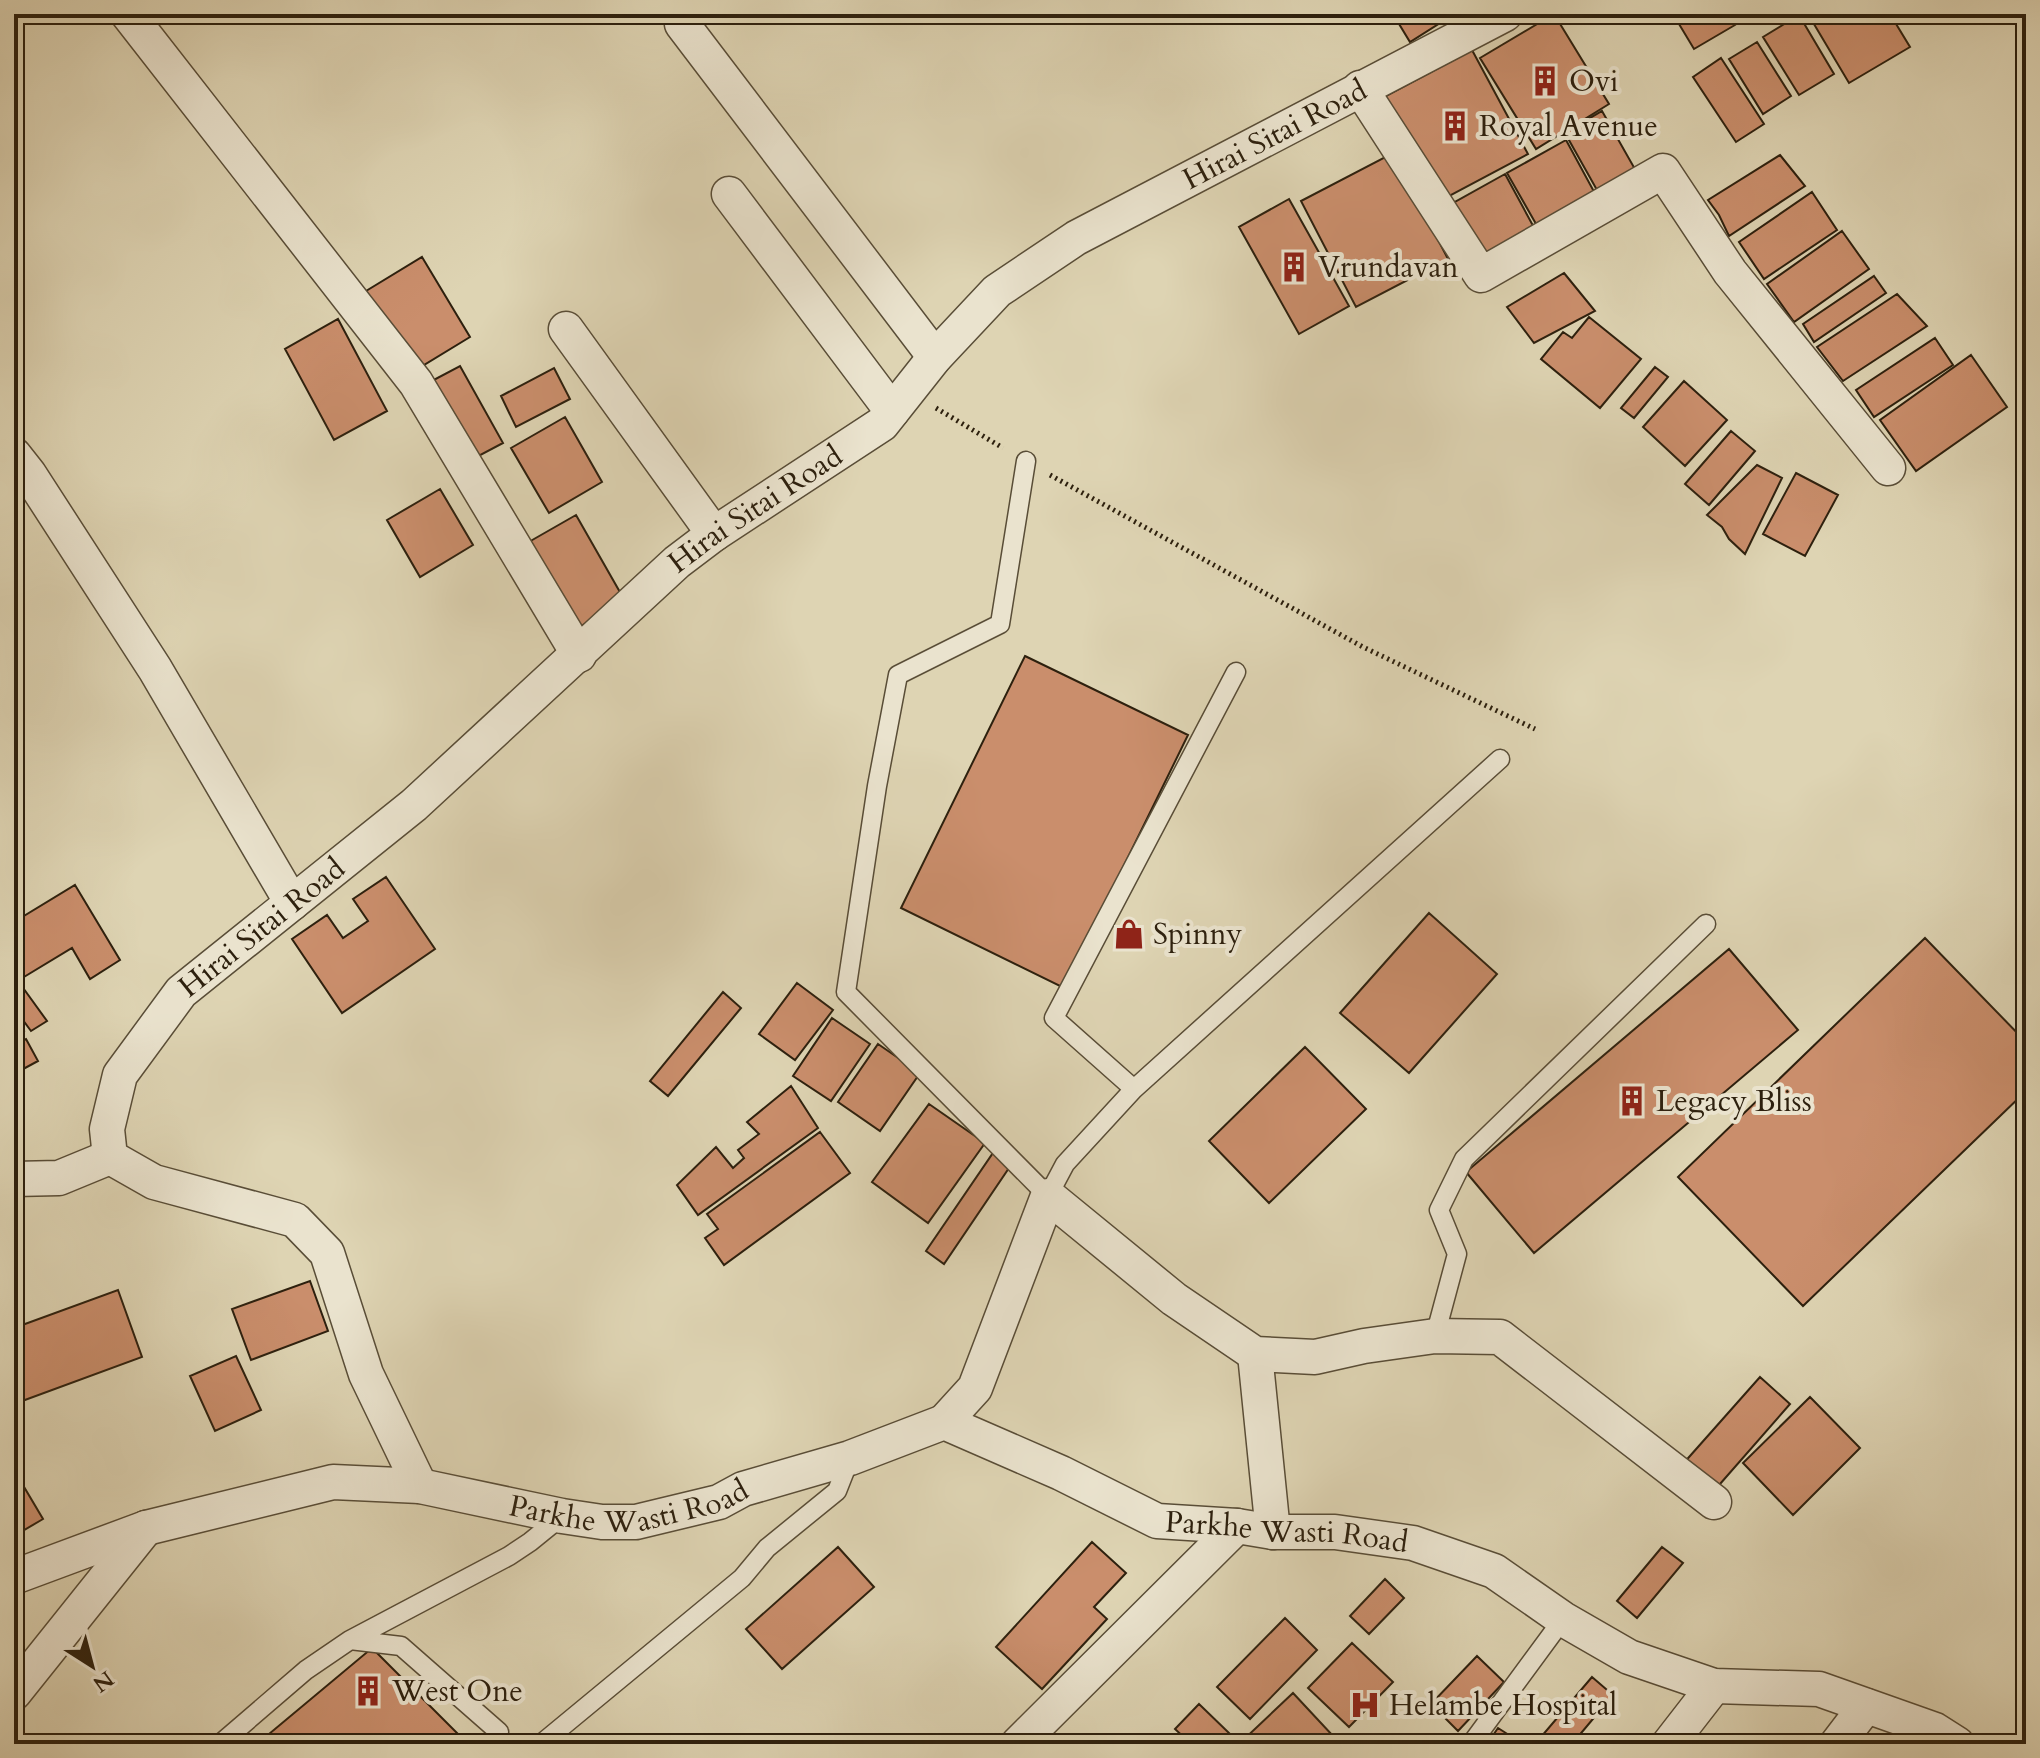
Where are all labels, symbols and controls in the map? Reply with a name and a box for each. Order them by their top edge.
place label: Ovi [1569,61,1619,102]
building icon: Ovi [1528,64,1562,98]
street label: Hirai Sitai Road [1175,69,1374,199]
place label: Royal Avenue [1479,106,1658,147]
building icon: Royal Avenue [1438,109,1472,143]
place label: Vrundavan [1318,247,1459,288]
building icon: Vrundavan [1277,250,1311,284]
street label: Hirai Sitai Road [659,435,850,582]
street label: Hirai Sitai Road [170,848,353,1007]
place label: Spinny [1153,914,1243,955]
shop icon: Spinny [1112,917,1146,951]
place label: Legacy Bliss [1656,1081,1812,1122]
building icon: Legacy Bliss [1615,1084,1649,1118]
street label: Parkhe Wasti Road [505,1469,756,1543]
street label: Parkhe Wasti Road [1164,1501,1411,1563]
north arrow [52,1626,132,1706]
text: N [87,1664,120,1699]
place label: West One [391,1671,523,1712]
building icon: West One [351,1674,385,1708]
place label: Helambe Hospital [1389,1685,1618,1726]
hospital icon: Helambe Hospital [1348,1688,1382,1722]

